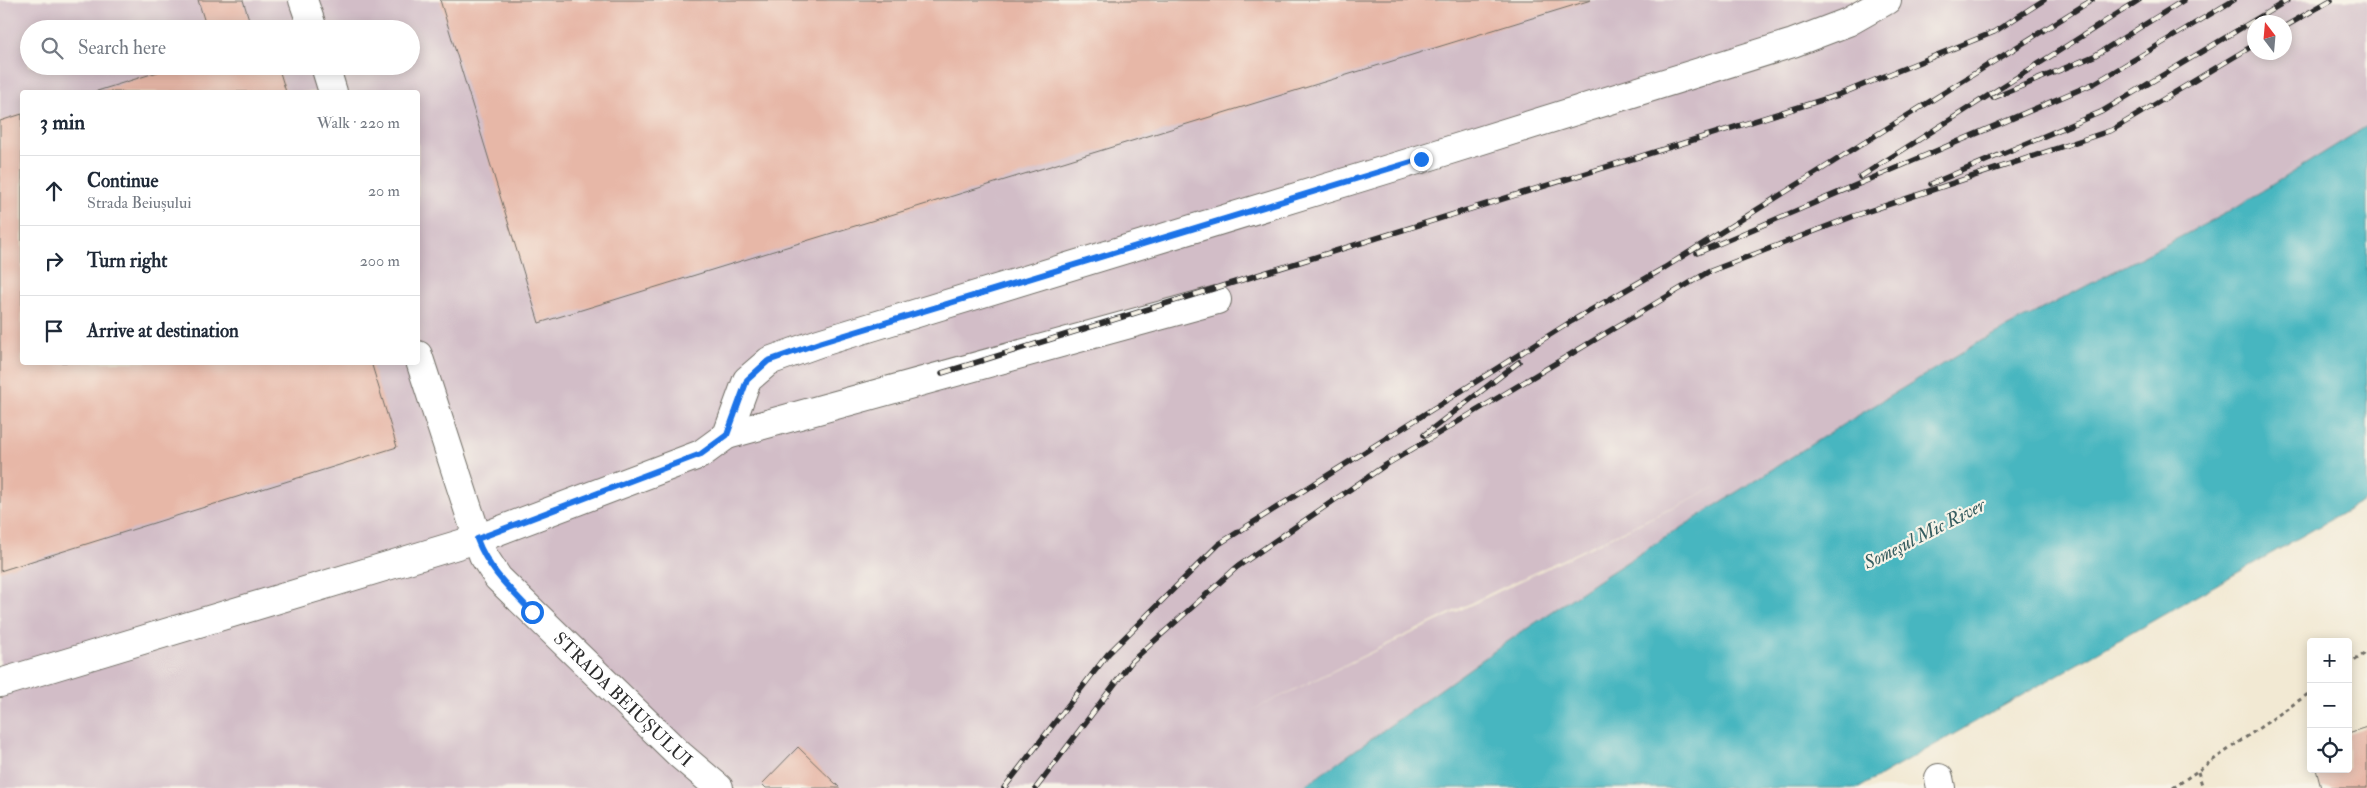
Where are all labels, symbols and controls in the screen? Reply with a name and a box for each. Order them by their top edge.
north arrow [2247,15,2292,60]
search box [20,20,420,75]
icon: search [38,34,66,62]
text: Search here [78,36,166,60]
text: 3 min [40,109,85,136]
text: Walk · 220 m [317,113,400,133]
route end [1410,148,1433,171]
text: Continue [87,169,158,193]
icon: ahead [40,177,68,205]
text: 20 m [368,181,400,201]
text: Strada Beiușului [87,193,191,213]
icon: right [40,247,68,275]
text: Turn right [87,249,167,273]
text: 200 m [360,251,400,271]
icon: arrive [40,317,68,345]
text: Arrive at destination [87,319,239,343]
water label: Someşul Mic River [1859,493,1990,575]
route start [521,601,544,624]
street label: STRADA BEIUȘULUI [548,627,697,772]
map controls [2307,638,2352,773]
button: + [2307,638,2352,683]
button: − [2307,683,2352,728]
button: locate [2307,728,2352,773]

